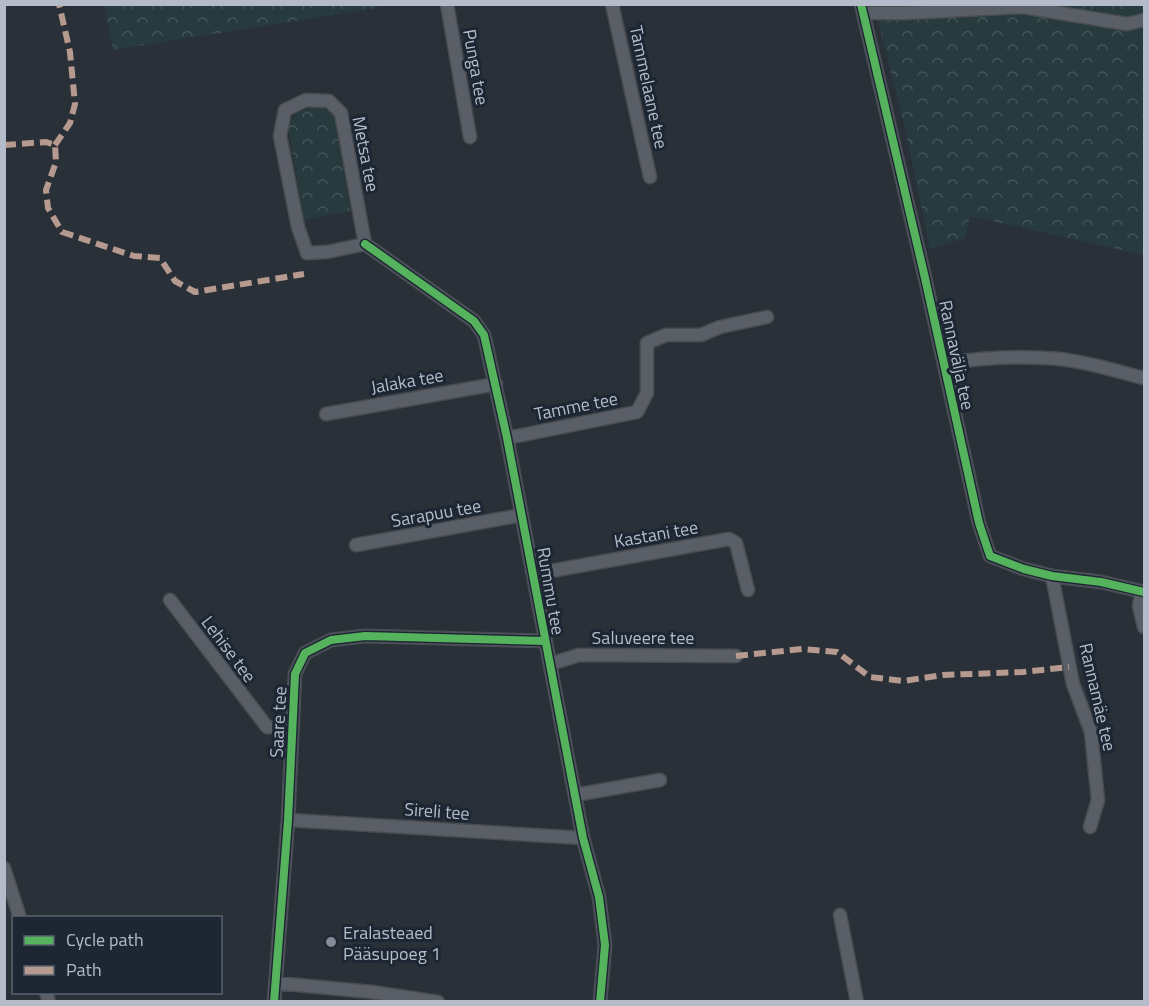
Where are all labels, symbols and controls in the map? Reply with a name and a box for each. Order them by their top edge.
street label: Tammelaane tee [623,23,675,151]
street label: Punga tee [456,27,496,107]
street label: Metsa tee [345,114,387,194]
street label: Rannavälja tee [932,298,982,412]
street label: Jalaka tee [368,361,446,401]
street label: Tamme tee [532,385,620,427]
street label: Sarapuu tee [389,492,483,534]
street label: Kastani tee [612,513,700,555]
street label: Rummu tee [530,545,572,637]
street label: Lehise tee [195,610,263,688]
street label: Saluveere tee [592,624,694,651]
street label: Rannamäe tee [1072,640,1124,754]
street label: Saare tee [263,686,293,758]
street label: Sireli tee [403,795,471,827]
legend [12,916,222,994]
place label: Eralasteaed Pääsupoeg 1 [343,919,441,967]
text: Cycle path [66,926,144,953]
marker: Eralasteaed Pääsupoeg 1 [324,935,338,949]
text: Path [66,956,102,983]

